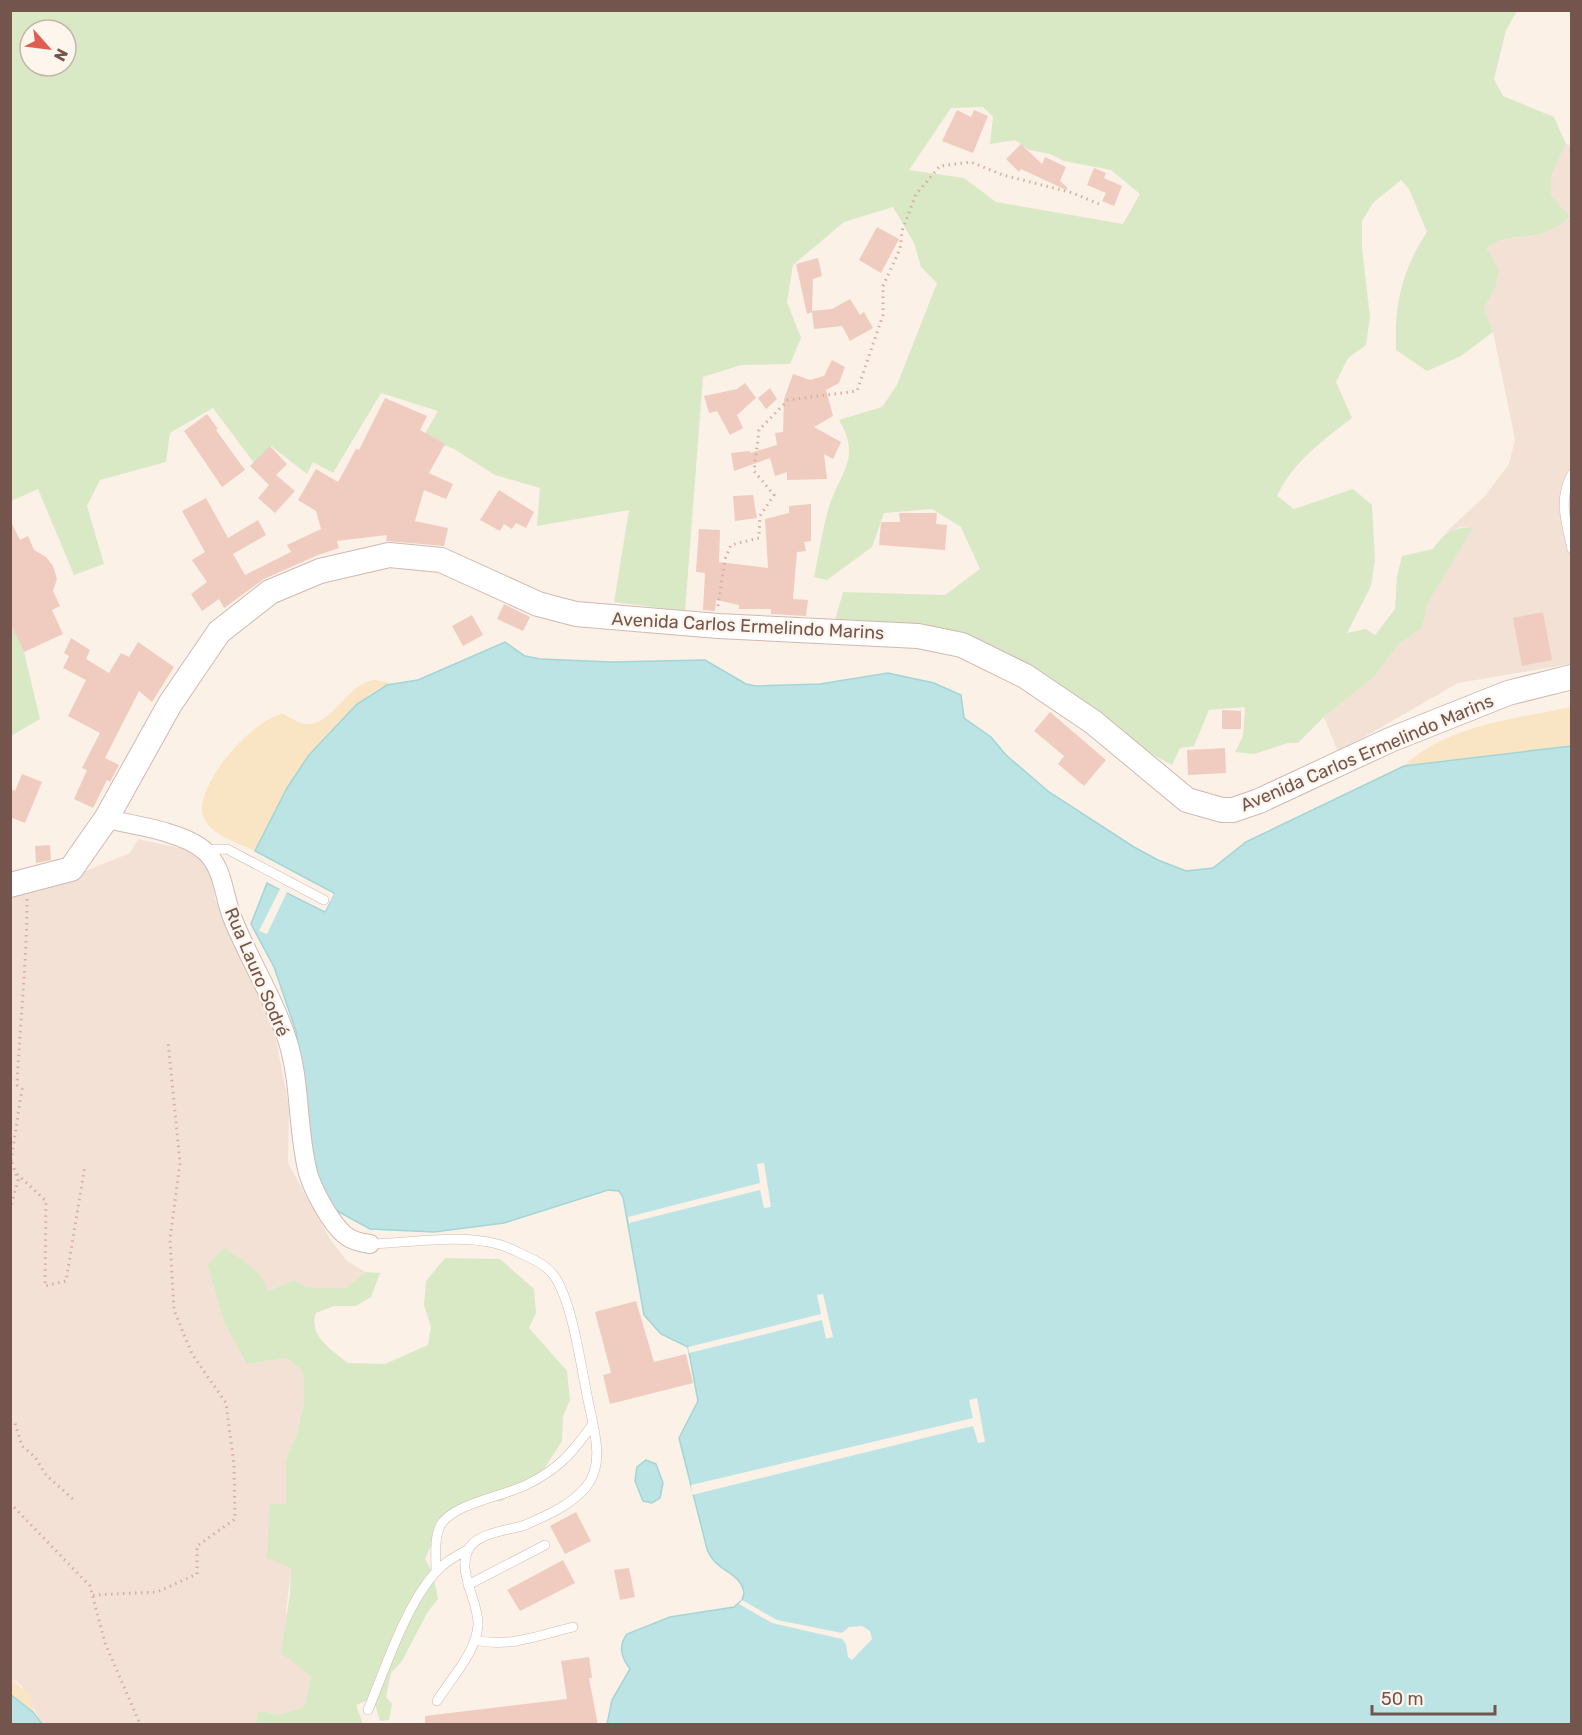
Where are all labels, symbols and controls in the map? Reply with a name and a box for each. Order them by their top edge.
north arrow [18,18,78,78]
text: N [50,45,72,64]
street label: Avenida Carlos Ermelindo Marins [611,608,885,644]
street label: Avenida Carlos Ermelindo Marins [1237,690,1497,816]
street label: Rua Lauro Sodré [220,904,294,1040]
scale bar [1372,1678,1495,1716]
text: 50 m [1381,1688,1424,1710]

